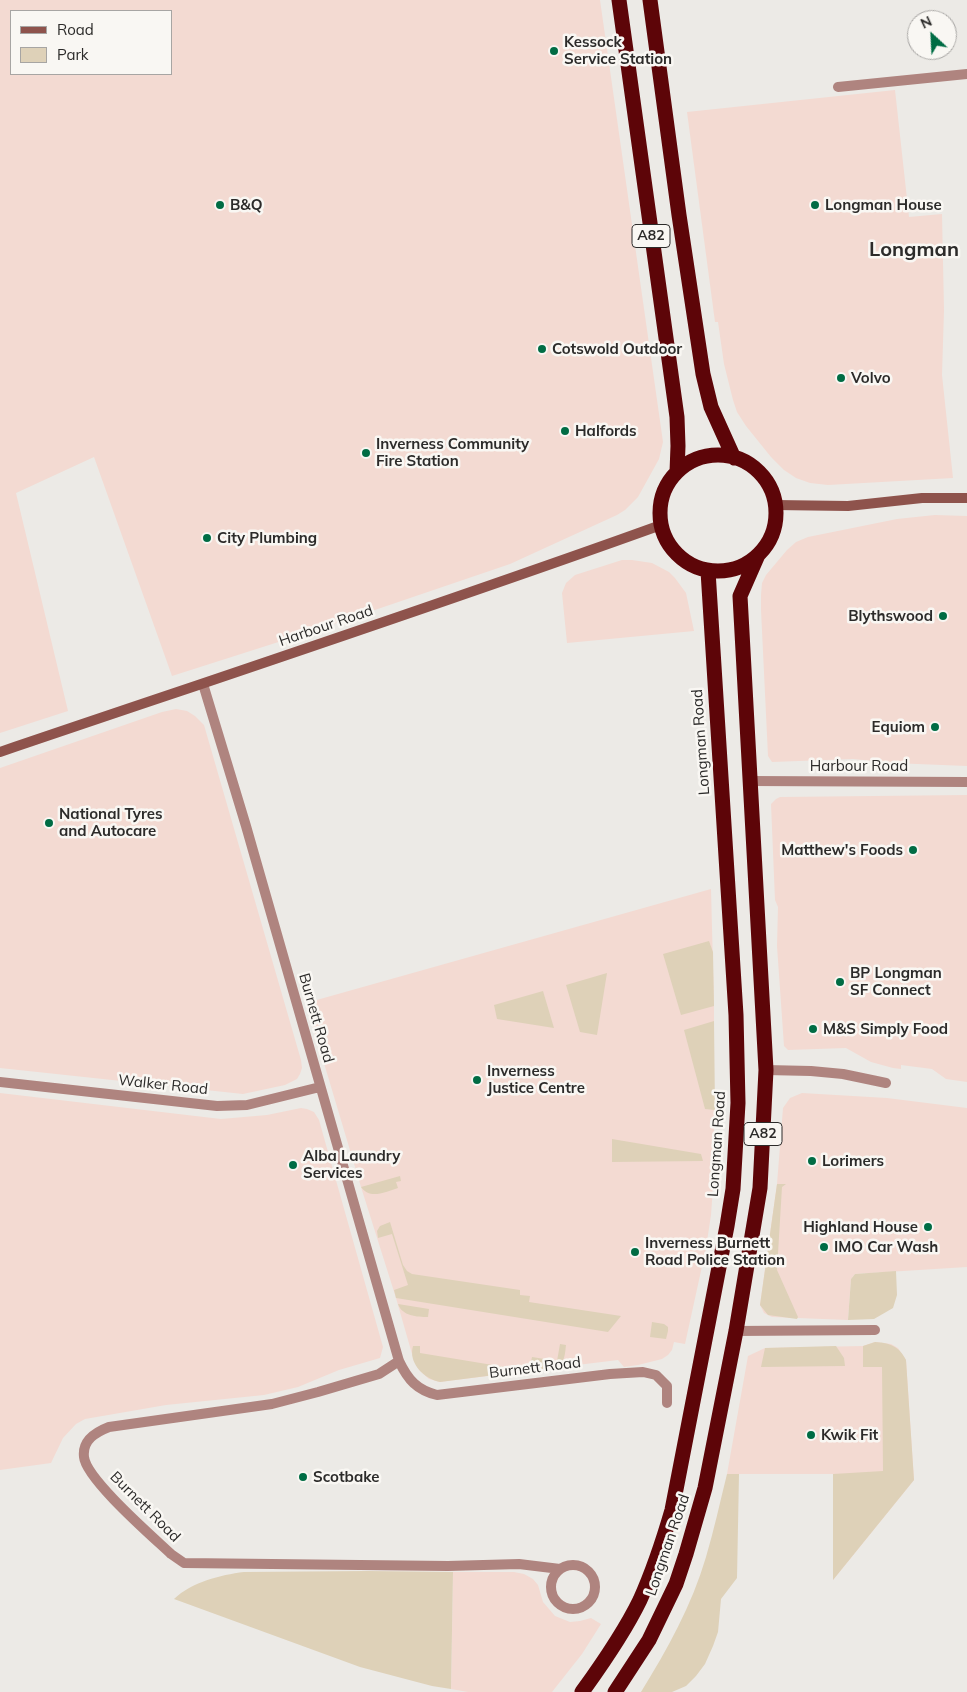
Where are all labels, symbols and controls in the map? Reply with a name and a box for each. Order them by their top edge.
legend [10,10,172,75]
north arrow [907,10,957,60]
text: N [917,12,935,33]
text: Road [57,20,94,39]
place label: Kessock Service Station [564,33,672,68]
text: Park [57,45,89,64]
marker: Kessock Service Station [548,45,560,57]
place label: B&Q [230,196,262,214]
place label: Longman House [825,196,942,214]
marker: B&Q [214,199,226,211]
marker: Longman House [809,199,821,211]
road number: A82 [632,225,670,248]
district label: Longman [869,238,959,262]
place label: Cotswold Outdoor [552,340,682,358]
marker: Cotswold Outdoor [536,343,548,355]
place label: Volvo [851,369,891,387]
marker: Volvo [835,372,847,384]
place label: Halfords [575,422,637,440]
marker: Halfords [559,425,571,437]
place label: Inverness Community Fire Station [376,435,529,470]
marker: Inverness Community Fire Station [360,447,372,459]
place label: City Plumbing [217,529,317,547]
marker: City Plumbing [201,532,213,544]
street label: Harbour Road [277,601,375,651]
place label: Blythswood [848,607,933,625]
marker: Blythswood [937,610,949,622]
street label: Longman Road [688,688,714,796]
place label: Equiom [872,718,925,736]
marker: Equiom [929,721,941,733]
street label: Harbour Road [810,757,908,775]
place label: National Tyres and Autocare [59,805,162,840]
marker: National Tyres and Autocare [43,817,55,829]
place label: Matthew's Foods [781,841,903,859]
marker: Matthew's Foods [907,844,919,856]
place label: BP Longman SF Connect [850,964,942,999]
street label: Burnett Road [295,971,337,1065]
marker: BP Longman SF Connect [834,976,846,988]
place label: M&S Simply Food [823,1020,948,1038]
marker: M&S Simply Food [807,1023,819,1035]
place label: Inverness Justice Centre [487,1062,585,1097]
street label: Walker Road [117,1071,209,1099]
marker: Inverness Justice Centre [471,1074,483,1086]
street label: Longman Road [704,1090,730,1198]
road number: A82 [744,1122,782,1146]
place label: Alba Laundry Services [303,1147,400,1182]
place label: Lorimers [822,1152,884,1170]
marker: Lorimers [806,1155,818,1167]
marker: Alba Laundry Services [287,1159,299,1171]
place label: Highland House [803,1218,918,1236]
marker: Highland House [922,1221,934,1233]
place label: Inverness Burnett Road Police Station [645,1234,785,1269]
place label: IMO Car Wash [834,1238,938,1256]
marker: IMO Car Wash [818,1241,830,1253]
marker: Inverness Burnett Road Police Station [629,1246,641,1258]
street label: Burnett Road [488,1353,582,1383]
place label: Kwik Fit [821,1426,878,1444]
marker: Kwik Fit [805,1429,817,1441]
street label: Burnett Road [106,1468,184,1546]
place label: Scotbake [313,1468,380,1486]
marker: Scotbake [297,1471,309,1483]
street label: Longman Road [642,1492,694,1598]

